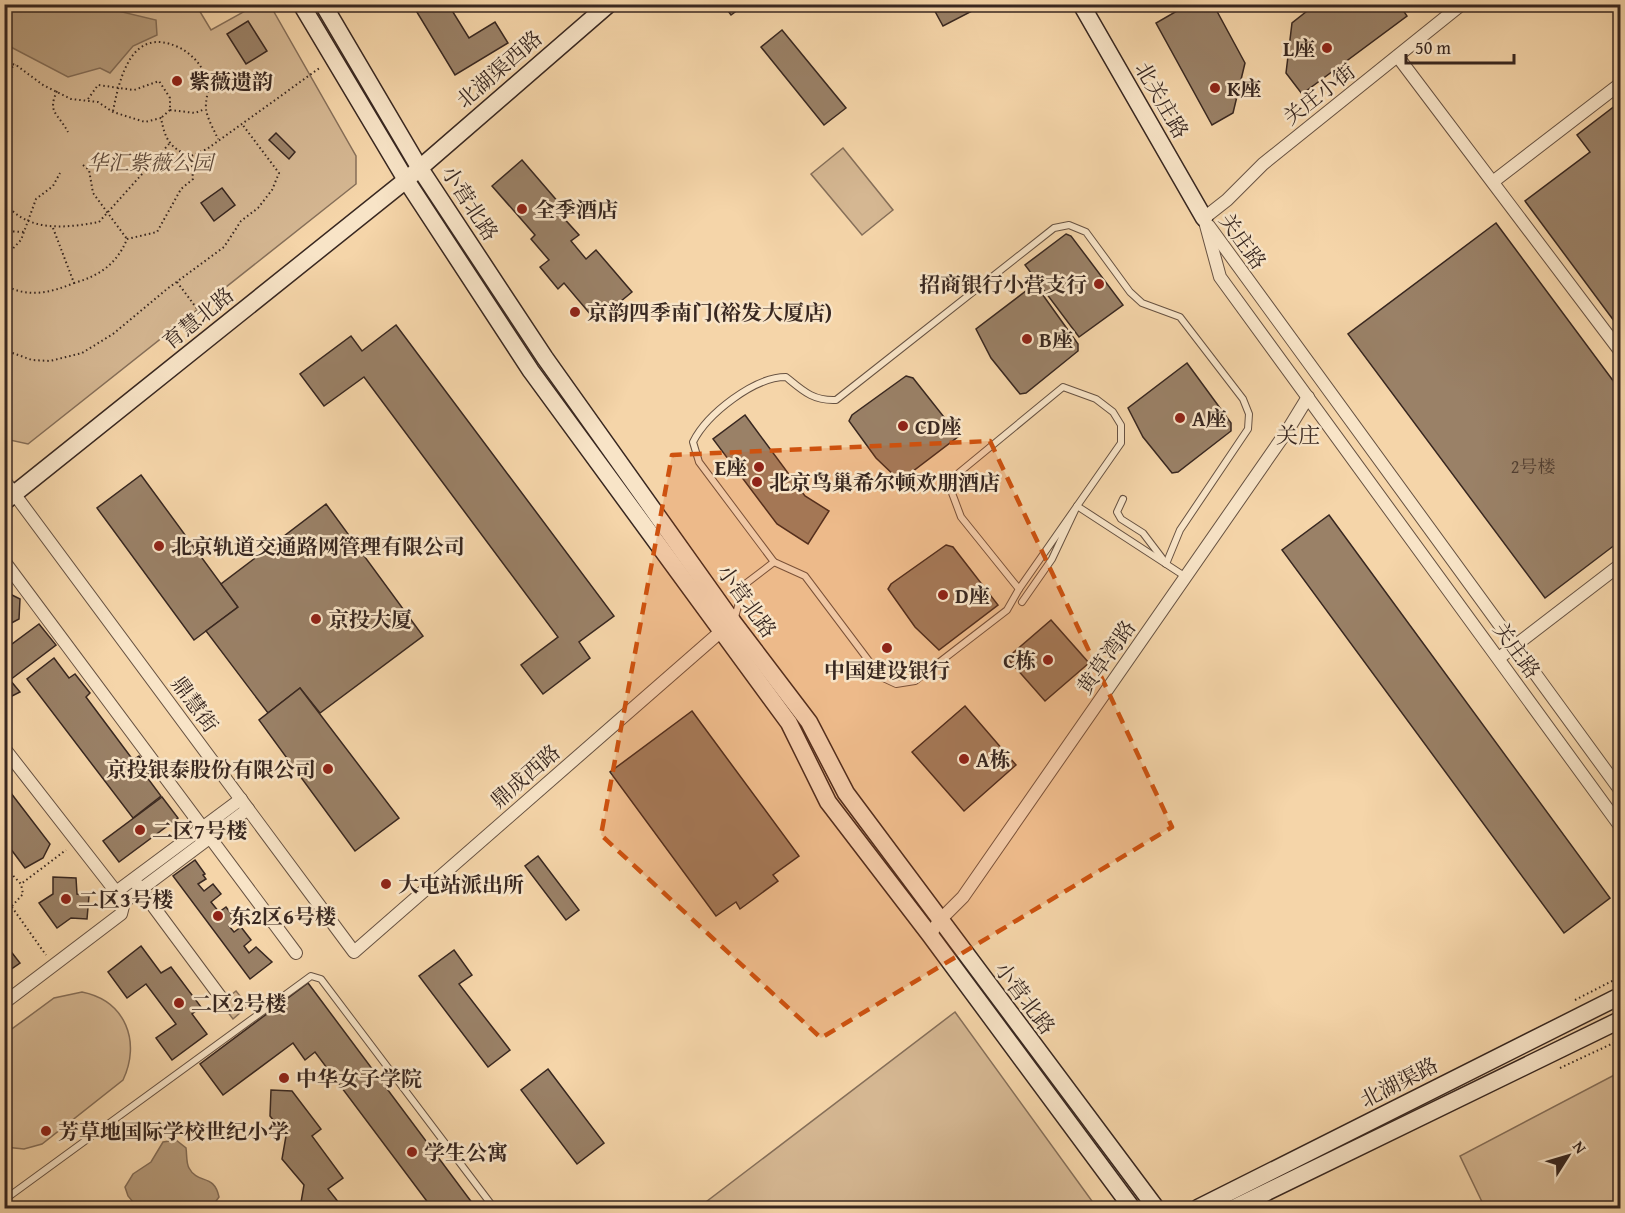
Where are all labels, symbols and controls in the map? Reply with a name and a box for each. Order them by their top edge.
street label: 北湖渠西路 [449,23,549,115]
scale bar [1406,27,1514,65]
place label: L座 [1283,33,1315,64]
text: 50 m [1415,34,1451,61]
marker: L座 [1320,41,1334,55]
street label: 北关庄路 [1128,56,1196,144]
street label: 关庄小街 [1276,56,1362,132]
place label: 紫薇遗韵 [189,66,273,97]
place label: K座 [1227,73,1261,104]
marker: 紫薇遗韵 [170,74,184,88]
marker: K座 [1208,81,1222,95]
park label: 华汇紫薇公园 [87,147,216,178]
street label: 小营北路 [434,159,506,247]
place label: 全季酒店 [534,194,618,225]
marker: 全季酒店 [515,202,529,216]
street label: 关庄路 [1212,206,1274,276]
place label: 招商银行小营支行 [919,269,1087,300]
marker: 招商银行小营支行 [1092,277,1106,291]
street label: 育慧北路 [156,280,240,356]
place label: 京韵四季南门(裕发大厦店) [587,297,832,328]
marker: 京韵四季南门(裕发大厦店) [568,305,582,319]
place label: B座 [1039,324,1073,355]
marker: B座 [1020,332,1034,346]
place label: A座 [1192,403,1226,434]
place label: CD座 [915,411,962,442]
marker: A座 [1173,411,1187,425]
marker: CD座 [896,419,910,433]
district label: 关庄 [1276,419,1320,451]
place label: E座 [715,452,747,483]
house number: 2号楼 [1511,453,1555,480]
marker: E座 [752,460,766,474]
place label: 北京鸟巢希尔顿欢朋酒店 [769,467,1000,498]
marker: 北京鸟巢希尔顿欢朋酒店 [750,475,764,489]
place label: 北京轨道交通路网管理有限公司 [171,531,465,562]
marker: 北京轨道交通路网管理有限公司 [152,539,166,553]
street label: 小营北路 [710,558,784,644]
place label: D座 [955,580,990,611]
marker: D座 [936,588,950,602]
place label: 京投大厦 [328,604,412,635]
marker: 京投大厦 [309,612,323,626]
street label: 黄草湾路 [1069,614,1143,700]
street label: 关庄路 [1486,615,1548,685]
marker: 中国建设银行 [880,641,894,655]
place label: C栋 [1003,645,1036,676]
marker: C栋 [1041,653,1055,667]
place label: 中国建设银行 [824,655,950,686]
street label: 鼎慧街 [164,669,226,739]
street label: 鼎成西路 [483,737,567,815]
place label: A栋 [976,744,1010,775]
marker: A栋 [957,752,971,766]
place label: 京投银泰股份有限公司 [106,754,316,785]
marker: 京投银泰股份有限公司 [321,762,335,776]
place label: 二区7号楼 [152,815,247,846]
marker: 二区7号楼 [133,823,147,837]
place label: 大屯站派出所 [398,869,524,900]
marker: 大屯站派出所 [379,877,393,891]
place label: 二区3号楼 [78,884,173,915]
marker: 二区3号楼 [59,892,73,906]
place label: 东2区6号楼 [230,901,336,932]
marker: 东2区6号楼 [211,909,225,923]
street label: 小营北路 [987,955,1063,1041]
place label: 二区2号楼 [191,988,286,1019]
marker: 二区2号楼 [172,996,186,1010]
street label: 北湖渠路 [1355,1049,1443,1115]
place label: 中华女子学院 [296,1063,422,1094]
marker: 中华女子学院 [277,1071,291,1085]
place label: 芳草地国际学校世纪小学 [58,1116,289,1147]
marker: 芳草地国际学校世纪小学 [39,1124,53,1138]
north arrow [1538,1126,1598,1186]
text: N [1567,1135,1593,1159]
place label: 学生公寓 [424,1137,508,1168]
marker: 学生公寓 [405,1145,419,1159]

